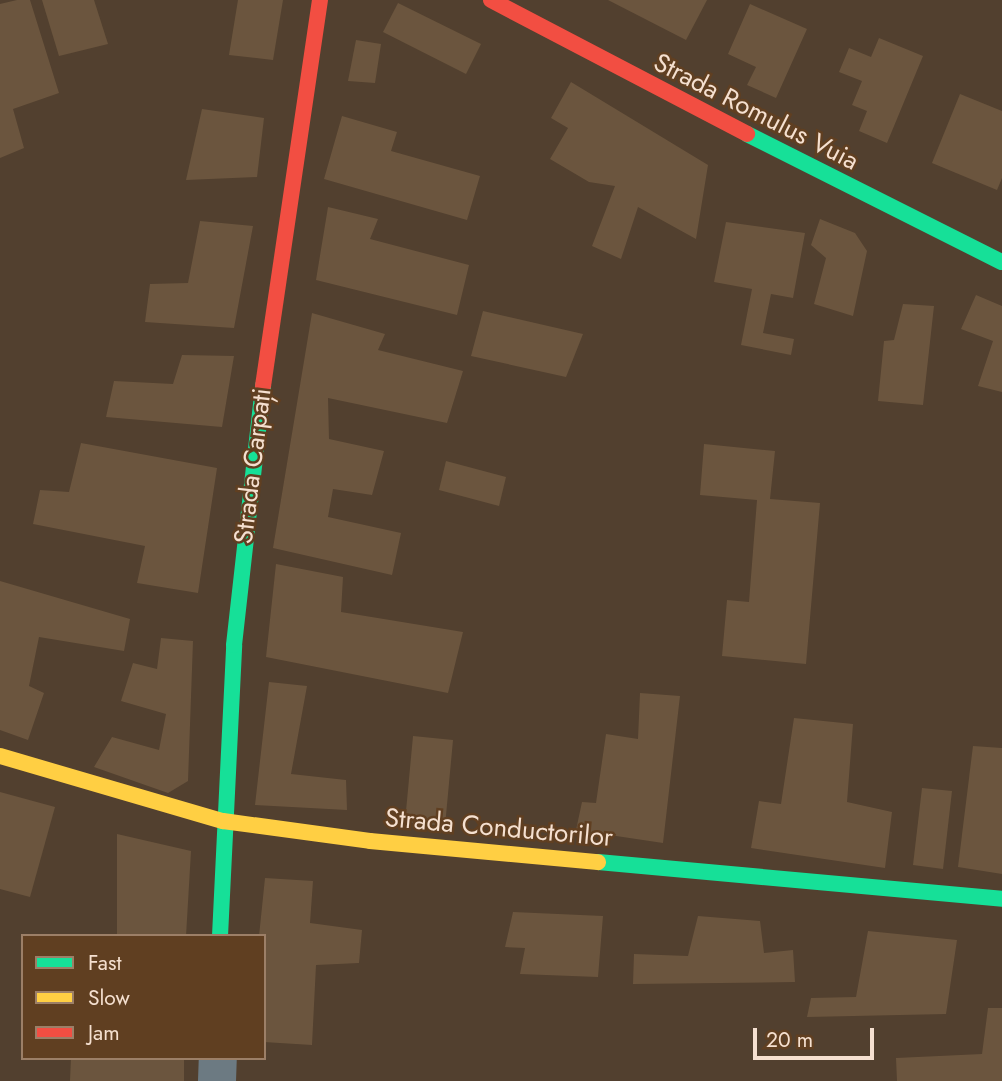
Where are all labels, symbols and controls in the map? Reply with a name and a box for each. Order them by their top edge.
street label: Strada Romulus Vuia [648,47,864,177]
street label: Strada Carpați [228,386,278,546]
street label: Strada Conductorilor [384,802,614,854]
legend [21,934,266,1060]
text: Fast [88,948,121,978]
text: Slow [88,983,130,1013]
scale bar [757,1014,878,1058]
text: Jam [88,1018,120,1048]
text: 20 m [766,1025,813,1055]

